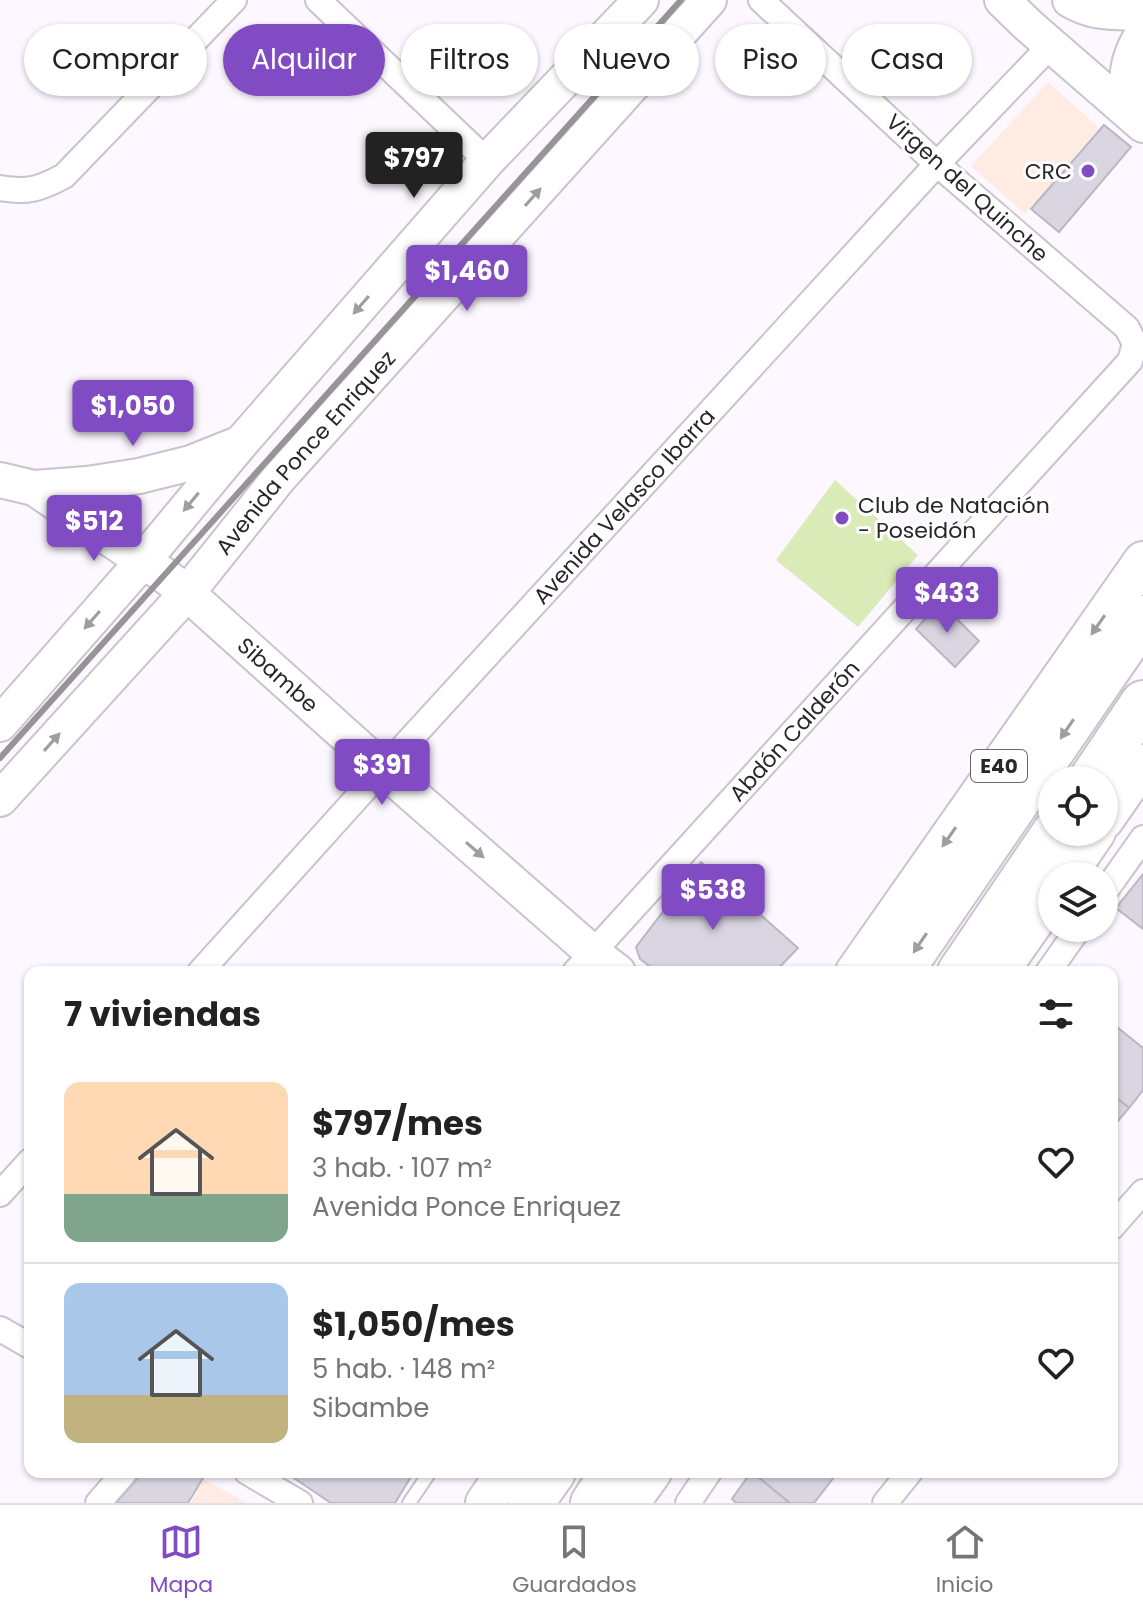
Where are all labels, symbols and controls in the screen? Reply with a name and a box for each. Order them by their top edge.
chip: Comprar [24,24,207,96]
chip: Alquilar [223,24,385,96]
chip: Filtros [401,24,538,96]
chip: Nuevo [554,24,699,96]
chip: Piso [715,24,826,96]
chip: Casa [842,24,972,96]
street label: Virgen del Quinche [879,107,1055,269]
pin: $797 [367,132,461,200]
text: $797 [384,140,444,176]
place label: CRC [1025,156,1072,187]
marker: CRC [1079,162,1097,180]
one-way arrow [523,188,541,207]
pin: $1,460 [402,245,532,313]
text: $1,460 [424,253,510,289]
one-way arrow [353,295,370,315]
street label: Avenida Ponce Enriquez [208,343,402,561]
pin: $1,050 [68,380,198,448]
text: $1,050 [90,388,176,424]
street label: Avenida Velasco Ibarra [526,401,722,611]
place label: Club de Natación - Poseidón [858,490,1050,546]
one-way arrow [183,492,200,513]
pin: $512 [47,495,141,563]
text: $512 [65,503,123,539]
marker: Club de Natación - Poseidón [833,509,851,527]
pin: $433 [900,567,994,635]
text: $433 [914,575,980,611]
one-way arrow [83,610,101,629]
one-way arrow [1091,614,1106,635]
street label: Sibambe [231,630,325,719]
street label: Abdón Calderón [722,653,866,808]
one-way arrow [1060,718,1075,739]
one-way arrow [43,732,61,751]
pin: $391 [335,739,429,807]
text: $391 [353,747,411,783]
road number: E40 [971,750,1027,782]
map controls [1038,766,1118,942]
button: locate [1038,766,1118,846]
one-way arrow [942,827,957,848]
one-way arrow [465,841,485,858]
button: layers [1038,862,1118,942]
pin: $538 [666,864,760,932]
text: $538 [680,872,746,908]
one-way arrow [913,933,928,954]
text: 7 viviendas [64,990,261,1038]
icon: filters [1034,992,1078,1036]
text: $797/mes [312,1099,483,1147]
icon: home [128,1114,224,1210]
icon: heart [1034,1140,1078,1184]
text: 3 hab. · 107 m² [312,1150,492,1186]
text: Avenida Ponce Enriquez [312,1189,621,1225]
text: $1,050/mes [312,1300,515,1348]
icon: home [128,1315,224,1411]
icon: heart [1034,1341,1078,1385]
text: 5 hab. · 148 m² [312,1351,495,1387]
text: Sibambe [312,1390,429,1426]
tab: Mapa [150,1520,213,1601]
tab: Guardados [512,1520,637,1601]
tab: Inicio [936,1520,993,1601]

